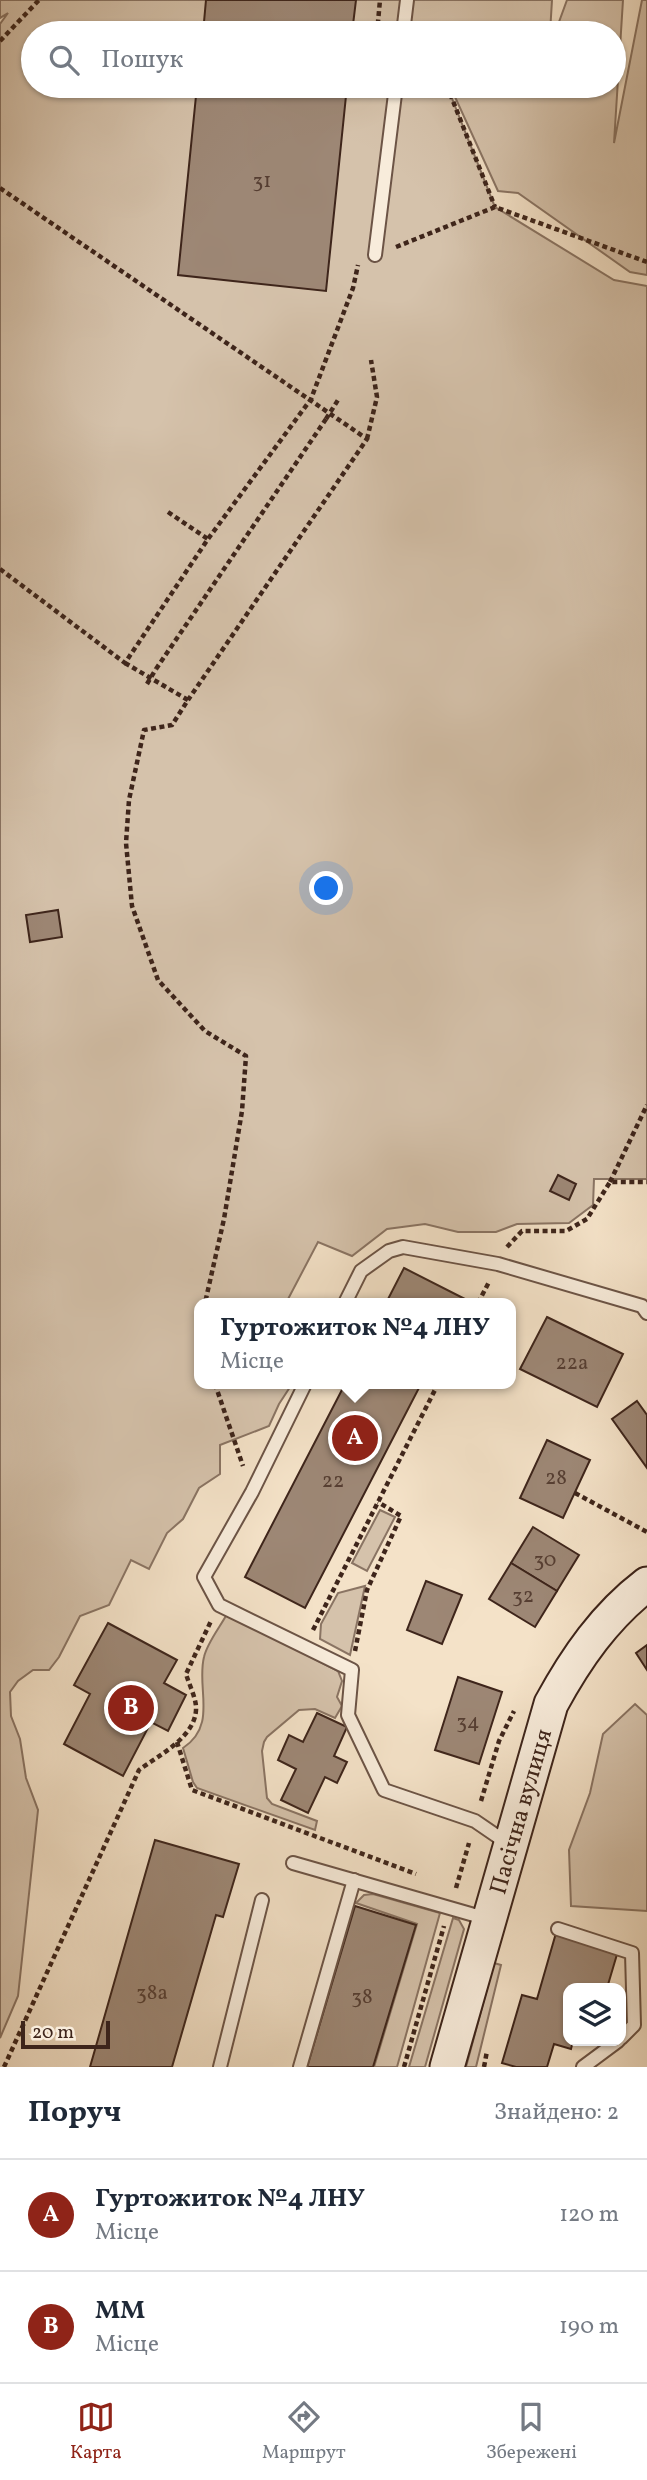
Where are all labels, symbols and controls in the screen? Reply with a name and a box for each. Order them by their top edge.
search box [21,21,626,98]
icon: search [45,41,83,79]
text: Пошук [101,42,183,78]
house number: 31 [253,167,271,196]
your location [309,871,343,905]
popup [194,1298,516,1389]
text: Гуртожиток №4 ЛНУ [220,1310,490,1346]
text: Місце [220,1346,284,1378]
house number: 22а [555,1349,589,1378]
pin: A [332,1412,378,1464]
house number: 28 [545,1464,567,1493]
house number: 22 [322,1467,344,1496]
house number: 30 [534,1546,556,1575]
house number: 32 [512,1582,534,1611]
pin: B [108,1682,154,1734]
house number: 34 [456,1708,480,1737]
street label: Пасічна вулиця [482,1725,562,1899]
house number: 38а [136,1979,168,2008]
house number: 38 [351,1983,373,2012]
map controls [563,1983,626,2046]
button: layers [563,1983,626,2046]
scale bar [21,2018,110,2050]
text: 20 m [32,2020,74,2046]
text: Поруч [28,2092,121,2134]
text: Знайдено: 2 [494,2097,619,2129]
text: Гуртожиток №4 ЛНУ [95,2181,365,2217]
text: A [43,2199,59,2231]
text: 120 m [559,2199,619,2231]
text: Місце [95,2217,159,2249]
text: MM [95,2293,145,2329]
text: B [43,2311,59,2343]
text: 190 m [559,2311,619,2343]
text: Місце [95,2329,159,2361]
tab: Карта [70,2398,122,2466]
tab: Маршрут [262,2398,346,2466]
tab: Збережені [486,2398,577,2466]

